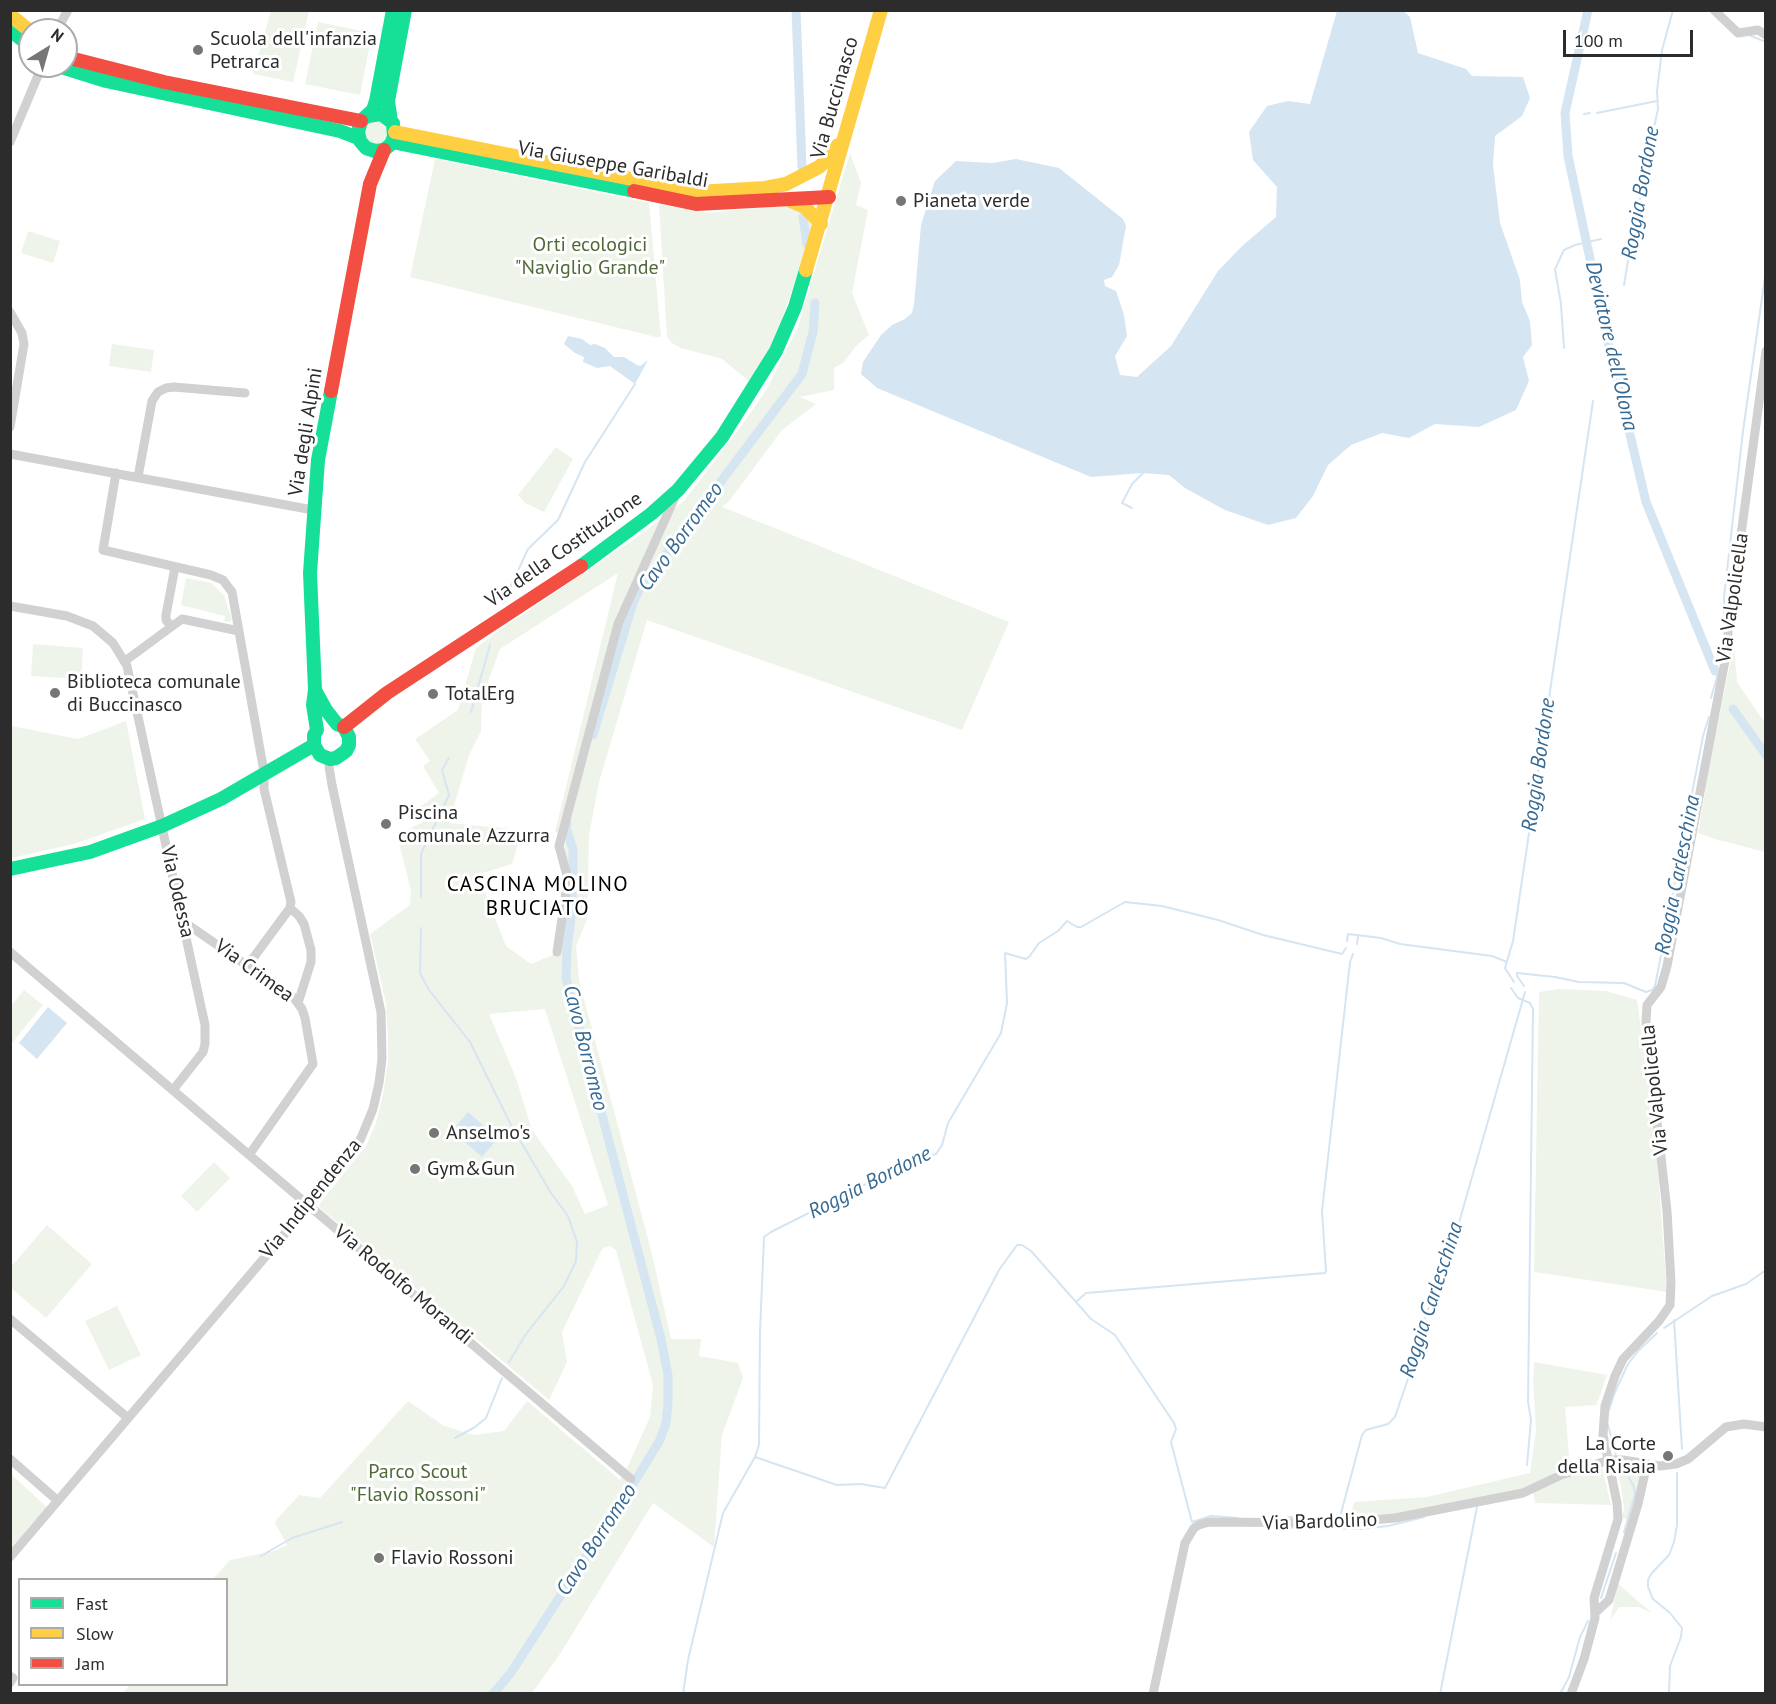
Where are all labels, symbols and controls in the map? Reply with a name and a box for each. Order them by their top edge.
north arrow [18,18,78,78]
scale bar [1566,18,1696,56]
text: N [47,24,68,46]
place label: Scuola dell'infanzia Petrarca [210,27,377,74]
text: 100 m [1574,29,1623,52]
street label: Via Buccinasco [806,34,864,162]
marker: Scuola dell'infanzia Petrarca [191,43,205,57]
water label: Roggia Bordone [1617,124,1665,262]
street label: Via Giuseppe Garibaldi [516,136,710,194]
place label: Pianeta verde [913,189,1030,213]
marker: Pianeta verde [894,194,908,208]
park label: Orti ecologici "Naviglio Grande" [515,233,665,280]
water label: Deviatore dell'Olona [1579,259,1643,433]
street label: Via degli Alpini [284,366,328,498]
water label: Cavo Borromeo [633,478,729,596]
street label: Via della Costituzione [481,487,647,613]
street label: Via Valpolicella [1712,531,1754,665]
place label: Biblioteca comunale di Buccinasco [67,670,241,717]
place label: TotalErg [445,682,515,706]
marker: Biblioteca comunale di Buccinasco [48,686,62,700]
marker: TotalErg [426,687,440,701]
water label: Roggia Bordone [1517,697,1561,833]
water label: Roggia Carleschina [1650,793,1706,957]
place label: Piscina comunale Azzurra [398,801,550,848]
marker: Piscina comunale Azzurra [379,817,393,831]
street label: Via Odessa [155,844,199,940]
district label: CASCINA MOLINO BRUCIATO [447,872,629,922]
street label: Via Crimea [210,934,298,1008]
water label: Cavo Borromeo [557,983,613,1113]
street label: Via Valpolicella [1636,1024,1674,1156]
place label: Anselmo's [446,1121,530,1145]
marker: Anselmo's [427,1126,441,1140]
street label: Via Indipendenza [255,1134,367,1264]
water label: Roggia Bordone [804,1141,936,1225]
place label: Gym&Gun [427,1157,515,1181]
marker: Gym&Gun [408,1162,422,1176]
water label: Roggia Carleschina [1395,1219,1469,1381]
street label: Via Rodolfo Morandi [329,1220,477,1350]
place label: La Corte della Risaia [1557,1432,1656,1479]
marker: La Corte della Risaia [1661,1449,1675,1463]
park label: Parco Scout "Flavio Rossoni" [350,1460,486,1507]
water label: Cavo Borromeo [551,1479,643,1601]
street label: Via Bardolino [1262,1508,1378,1536]
place label: Flavio Rossoni [391,1546,514,1570]
marker: Flavio Rossoni [372,1551,386,1565]
legend [18,1578,228,1686]
text: Fast [76,1592,108,1615]
text: Slow [76,1622,114,1645]
text: Jam [76,1652,105,1675]

